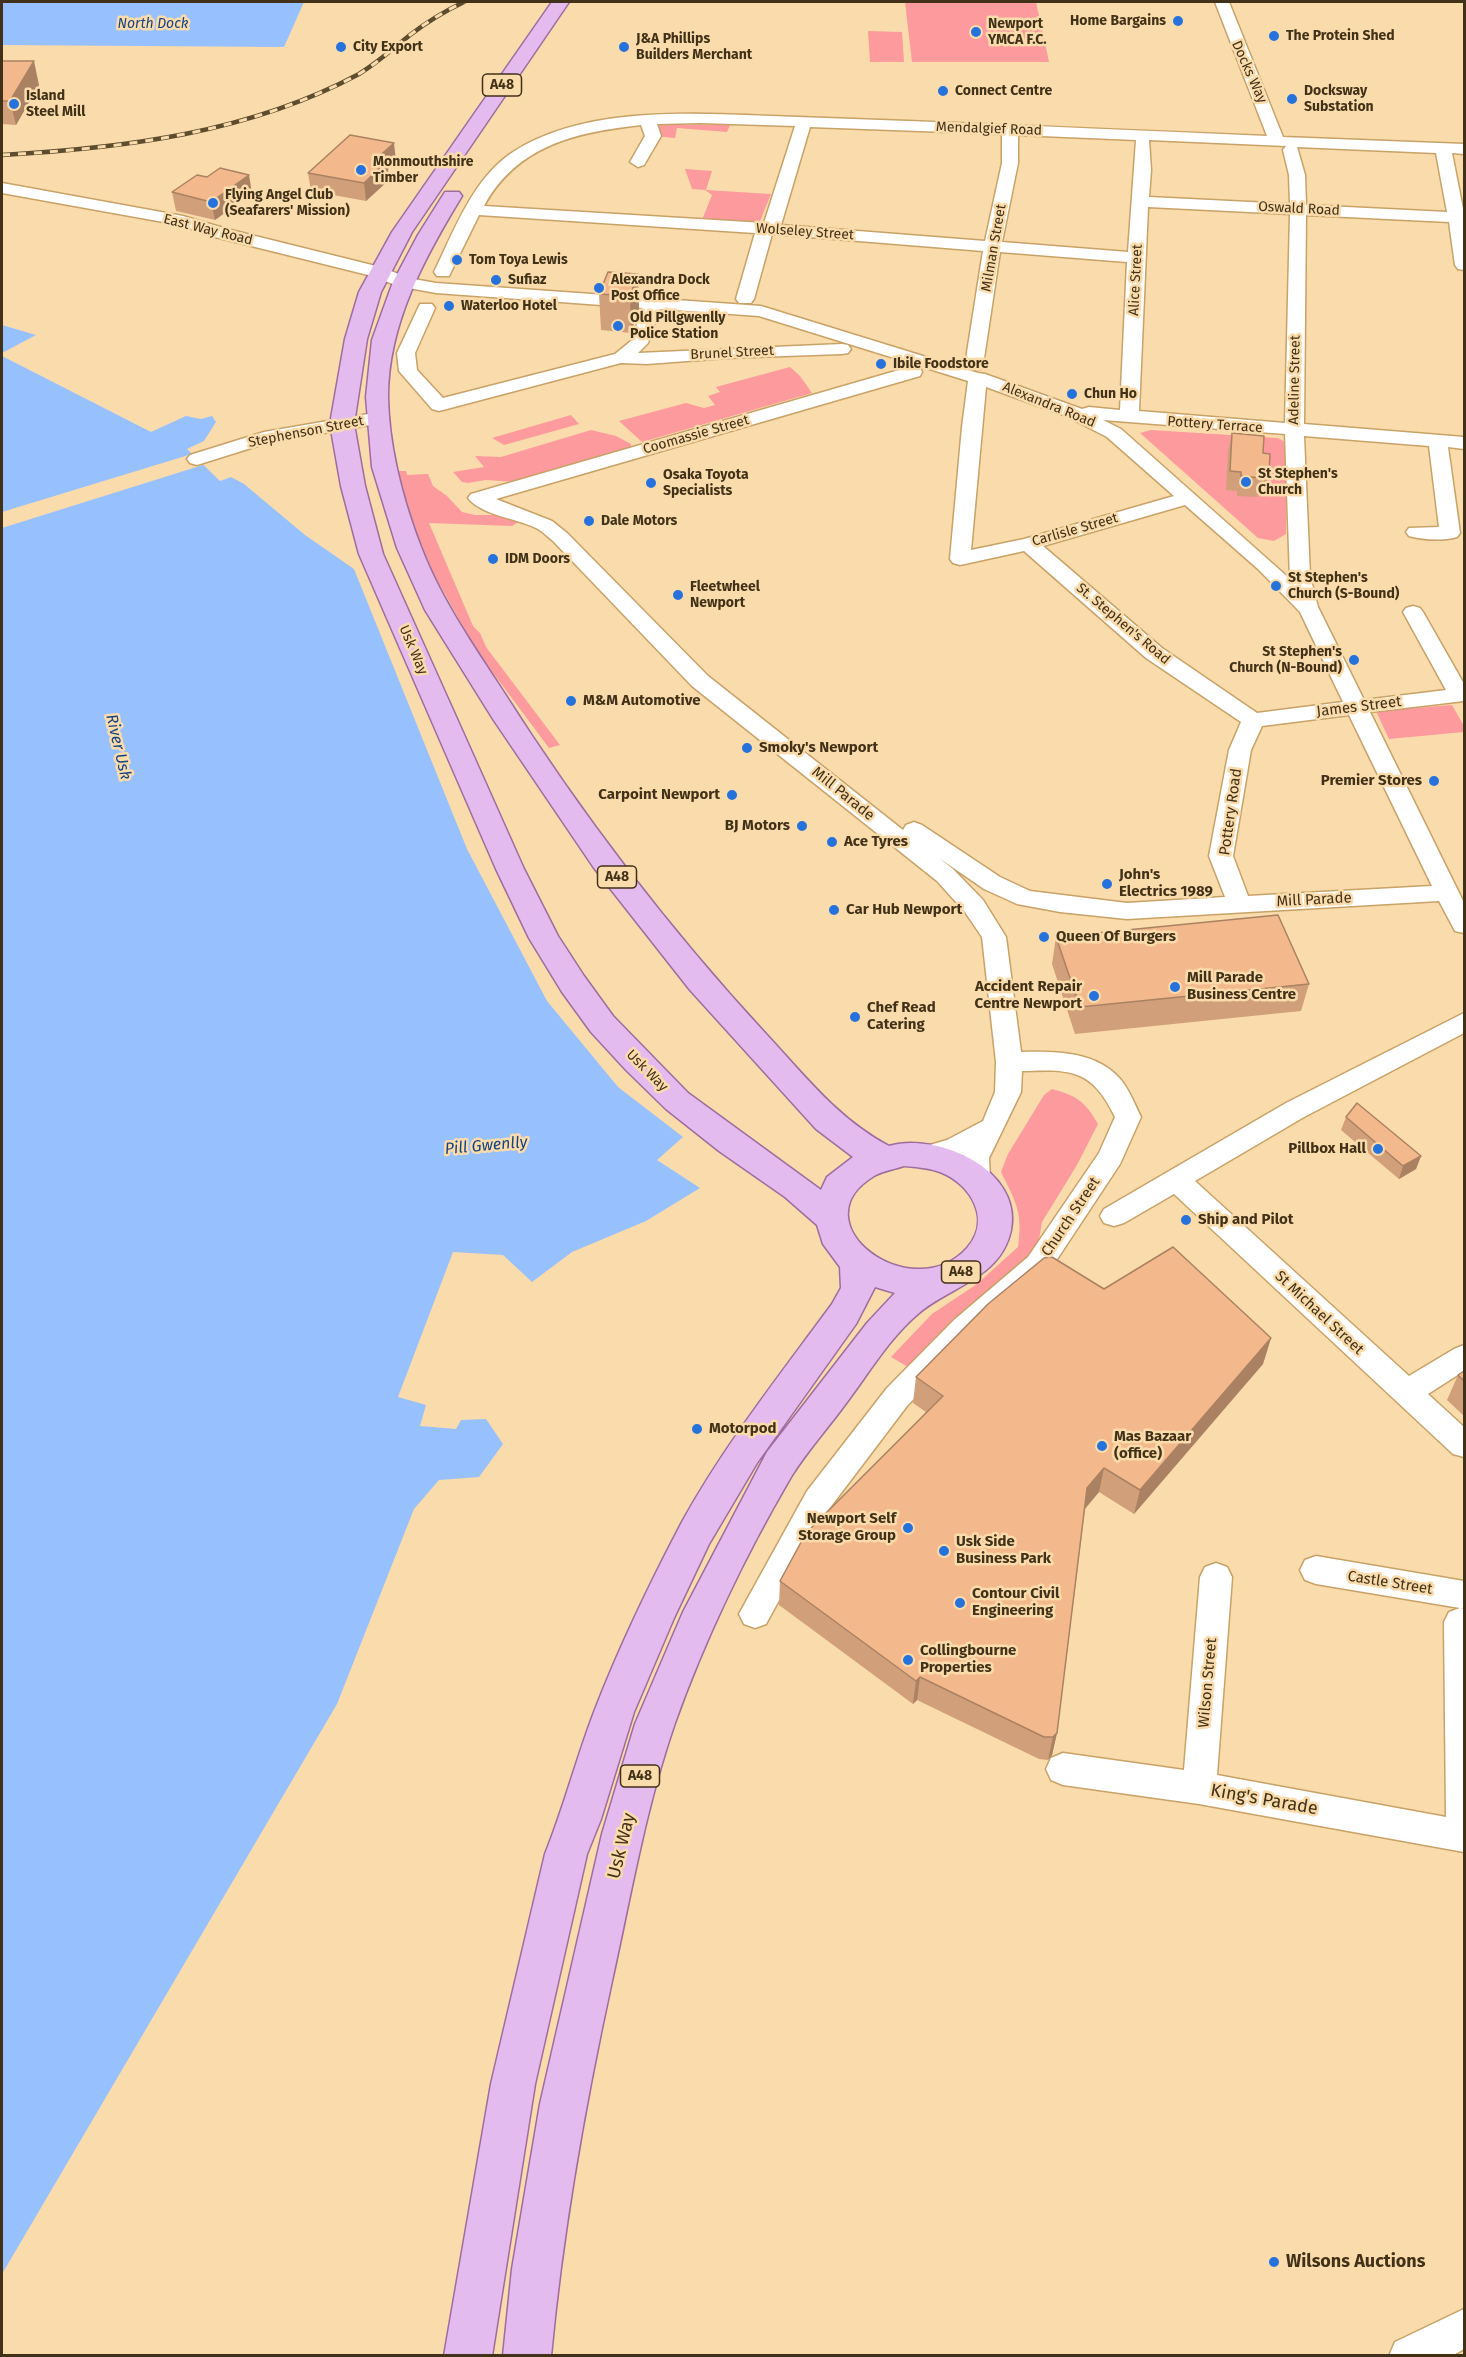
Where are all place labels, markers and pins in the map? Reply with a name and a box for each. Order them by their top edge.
place label: Home Bargains [1070,13,1166,29]
marker: Home Bargains [1171,14,1185,28]
place label: Newport YMCA F.C. [988,16,1047,48]
marker: Newport YMCA F.C. [969,25,983,39]
place label: The Protein Shed [1286,28,1395,44]
marker: The Protein Shed [1267,29,1281,43]
place label: J&A Phillips Builders Merchant [636,31,752,63]
place label: City Export [353,39,423,55]
marker: City Export [334,40,348,54]
marker: J&A Phillips Builders Merchant [617,40,631,54]
place label: Connect Centre [955,83,1052,99]
place label: Docksway Substation [1304,83,1374,116]
marker: Connect Centre [936,84,950,98]
place label: Island Steel Mill [26,88,85,120]
marker: Docksway Substation [1285,92,1299,106]
marker: Island Steel Mill [7,97,21,111]
place label: Monmouthshire Timber [373,154,473,186]
marker: Monmouthshire Timber [354,163,368,177]
place label: Flying Angel Club (Seafarers' Mission) [225,187,350,220]
marker: Flying Angel Club (Seafarers' Mission) [206,196,220,210]
place label: Tom Toya Lewis [469,252,568,268]
marker: Tom Toya Lewis [450,253,464,267]
place label: Sufiaz [508,272,546,288]
place label: Alexandra Dock Post Office [611,272,710,304]
marker: Sufiaz [489,273,503,287]
marker: Alexandra Dock Post Office [592,281,606,295]
place label: Waterloo Hotel [461,298,557,314]
marker: Waterloo Hotel [442,299,456,313]
place label: Old Pillgwenlly Police Station [630,310,726,342]
marker: Old Pillgwenlly Police Station [611,319,625,333]
place label: Ibile Foodstore [893,356,989,372]
marker: Ibile Foodstore [874,357,888,371]
place label: Chun Ho [1084,386,1137,402]
marker: Chun Ho [1065,387,1079,401]
place label: St Stephen's Church [1258,466,1338,498]
place label: Osaka Toyota Specialists [663,467,749,500]
marker: St Stephen's Church [1239,475,1253,489]
marker: Osaka Toyota Specialists [644,476,658,490]
place label: Dale Motors [601,513,677,529]
marker: Dale Motors [582,514,596,528]
place label: IDM Doors [505,551,570,567]
marker: IDM Doors [486,552,500,566]
place label: St Stephen's Church (S-Bound) [1288,570,1399,602]
place label: Fleetwheel Newport [690,579,760,612]
marker: St Stephen's Church (S-Bound) [1269,579,1283,593]
marker: Fleetwheel Newport [671,588,685,602]
place label: St Stephen's Church (N-Bound) [1229,644,1342,676]
marker: St Stephen's Church (N-Bound) [1347,653,1361,667]
place label: M&M Automotive [583,692,701,710]
marker: M&M Automotive [564,694,578,708]
place label: Smoky's Newport [759,739,878,757]
marker: Smoky's Newport [740,741,754,755]
place label: Premier Stores [1321,772,1422,790]
marker: Premier Stores [1427,774,1441,788]
place label: Carpoint Newport [598,786,720,804]
marker: Carpoint Newport [725,788,739,802]
place label: BJ Motors [725,817,790,835]
marker: BJ Motors [795,819,809,833]
place label: Ace Tyres [844,833,908,851]
marker: Ace Tyres [825,835,839,849]
place label: John's Electrics 1989 [1119,866,1213,901]
marker: John's Electrics 1989 [1100,877,1114,891]
place label: Car Hub Newport [846,901,962,919]
marker: Car Hub Newport [827,903,841,917]
place label: Queen Of Burgers [1056,928,1176,946]
marker: Queen Of Burgers [1037,930,1051,944]
place label: Mill Parade Business Centre [1187,969,1296,1004]
place label: Accident Repair Centre Newport [975,978,1082,1013]
marker: Mill Parade Business Centre [1168,980,1182,994]
marker: Accident Repair Centre Newport [1087,989,1101,1003]
place label: Chef Read Catering [867,999,936,1034]
marker: Chef Read Catering [848,1010,862,1024]
place label: Pillbox Hall [1288,1140,1366,1158]
marker: Pillbox Hall [1371,1142,1385,1156]
place label: Ship and Pilot [1198,1211,1294,1229]
marker: Ship and Pilot [1179,1213,1193,1227]
place label: Motorpod [709,1420,777,1438]
marker: Motorpod [690,1422,704,1436]
place label: Mas Bazaar (office) [1114,1428,1191,1463]
marker: Mas Bazaar (office) [1095,1439,1109,1453]
place label: Newport Self Storage Group [798,1510,896,1545]
marker: Newport Self Storage Group [901,1521,915,1535]
place label: Usk Side Business Park [956,1533,1051,1568]
marker: Usk Side Business Park [937,1544,951,1558]
place label: Contour Civil Engineering [972,1585,1059,1620]
marker: Contour Civil Engineering [953,1596,967,1610]
place label: Collingbourne Properties [920,1642,1016,1677]
marker: Collingbourne Properties [901,1653,915,1667]
place label: Wilsons Auctions [1286,2251,1425,2273]
marker: Wilsons Auctions [1267,2255,1281,2269]

